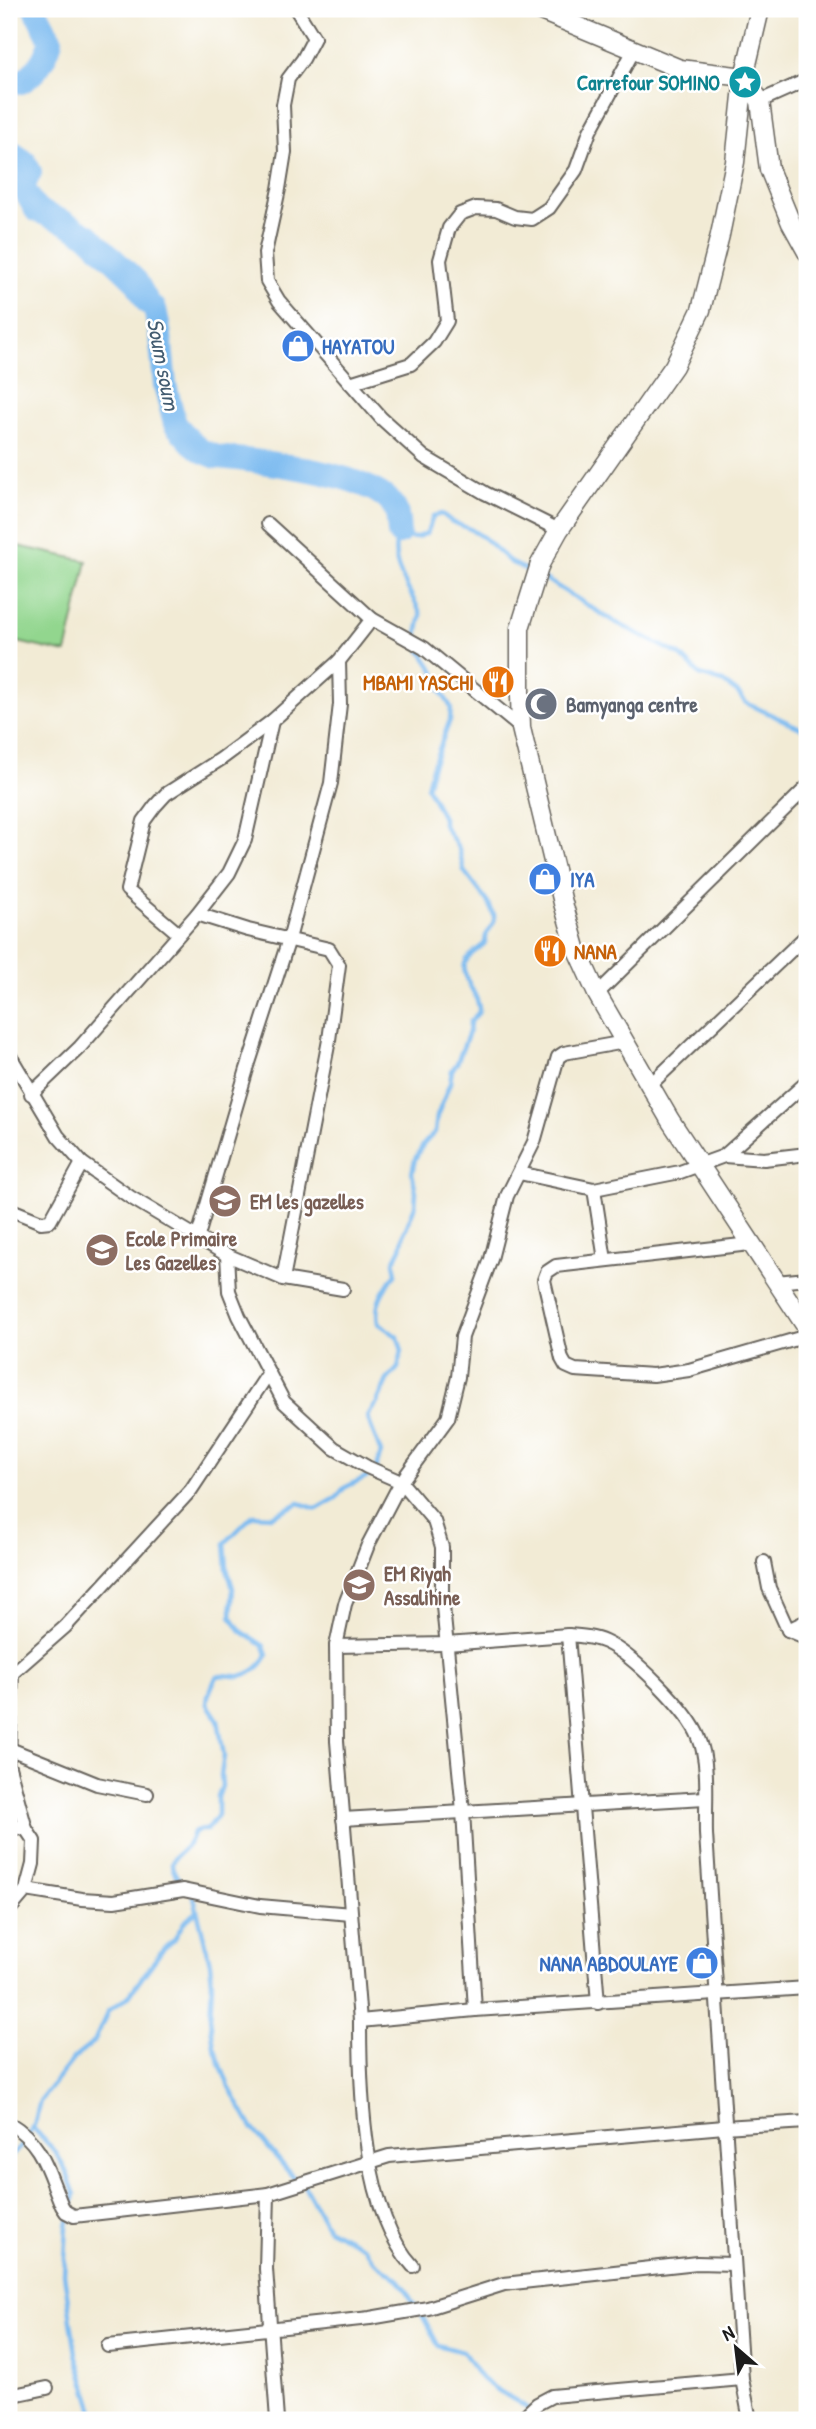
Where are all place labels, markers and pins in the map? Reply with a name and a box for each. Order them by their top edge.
place icon: Carrefour SOMINO [726,63,764,101]
place label: Carrefour SOMINO [577,68,720,97]
shop icon: HAYATOU [279,327,317,365]
place label: HAYATOU [322,332,395,361]
restaurant icon: MBAMI YASCHI [479,663,517,701]
place label: MBAMI YASCHI [363,668,474,697]
mosque icon: Bamyanga centre [522,685,560,723]
place label: Bamyanga centre [566,690,698,720]
shop icon: IYA [526,860,564,898]
place label: IYA [570,865,595,894]
restaurant icon: NANA [531,932,569,970]
place label: NANA [574,937,618,966]
school or university icon: EM les gazelles [206,1182,244,1220]
place label: EM les gazelles [250,1187,364,1217]
place label: Ecole Primaire Les Gazelles [126,1224,238,1277]
school or university icon: Ecole Primaire Les Gazelles [83,1231,121,1269]
place label: EM Riyah Assalihine [384,1559,461,1612]
school or university icon: EM Riyah Assalihine [340,1566,378,1604]
shop icon: NANA ABDOULAYE [683,1944,721,1982]
place label: NANA ABDOULAYE [540,1949,679,1978]

